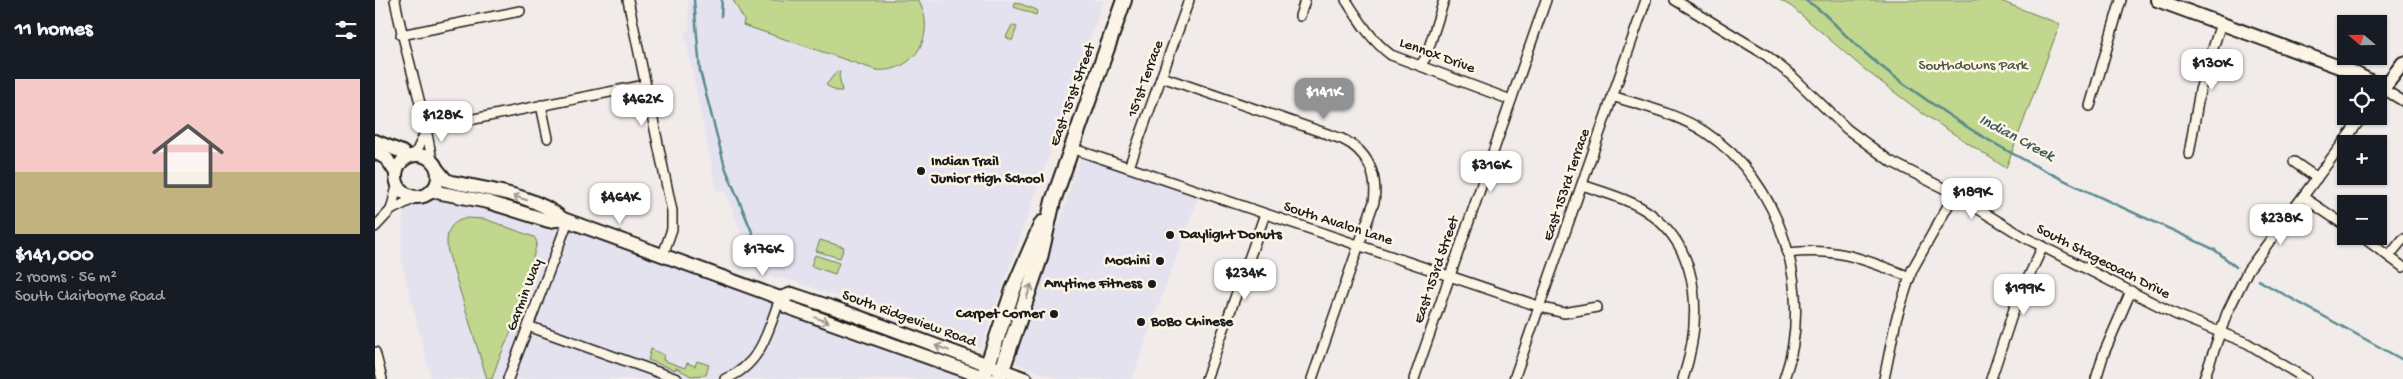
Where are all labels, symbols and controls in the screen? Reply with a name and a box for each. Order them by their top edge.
north arrow [2337,15,2387,65]
map controls [2337,15,2387,245]
icon: filters [332,16,360,44]
text: 11 homes [15,18,93,43]
street label: Lennox Drive [1397,34,1478,78]
street label: 151st Terrace [1123,38,1168,121]
street label: East 151st Street [1046,39,1101,149]
pin: $130K [2177,48,2247,91]
text: $130K [2192,55,2232,74]
park label: Southdowns Park [1919,57,2029,75]
button: locate [2337,75,2387,125]
pin: $141K [1289,78,1359,120]
pin: $462K [607,84,677,127]
text: $141K [1306,84,1342,103]
text: $462K [622,91,662,110]
pin: $128K [407,100,477,143]
text: $128K [422,107,462,126]
icon: home [143,111,233,201]
water label: Indian Creek [1975,111,2059,168]
street label: East 153rd Terrace [1539,126,1595,244]
button: + [2337,135,2387,185]
pin: $316K [1456,150,1526,193]
place label: Indian Trail Junior High School [930,153,1045,188]
text: $316K [1472,157,1510,176]
marker: Indian Trail Junior High School [915,165,927,177]
pin: $189K [1937,178,2007,220]
pin: $464K [585,182,655,225]
text: $189K [1952,184,1992,203]
text: $464K [600,189,640,208]
one-way arrow [512,192,528,202]
button: − [2337,195,2387,245]
street label: South Avalon Lane [1281,198,1395,250]
pin: $238K [2246,204,2316,246]
text: $238K [2261,210,2301,229]
street label: East 153rd Street [1410,212,1464,326]
street label: South Stagecoach Drive [2033,220,2173,304]
place label: Daylight Donuts [1178,226,1283,244]
marker: Daylight Donuts [1164,229,1176,241]
pin: $176K [728,234,798,277]
text: $176K [744,241,782,260]
text: $141,000 [15,244,94,269]
place label: Mochini [1105,252,1150,270]
marker: Mochini [1154,255,1166,267]
street label: Garmin Way [503,256,547,334]
pin: $234K [1210,258,1280,301]
text: $234K [1225,265,1265,284]
text: 2 rooms · 56 m² [15,269,117,288]
pin: $199K [1989,274,2059,316]
place label: Anytime Fitness [1043,275,1143,293]
marker: Anytime Fitness [1146,278,1158,290]
text: $199K [2005,280,2043,299]
one-way arrow [1025,284,1034,300]
street label: South Ridgeview Road [840,286,980,352]
text: South Clairborne Road [15,288,164,307]
place label: Carpet Corner [955,305,1046,323]
marker: Carpet Corner [1048,308,1060,320]
place label: BoBo Chinese [1150,313,1234,331]
one-way arrow [813,316,829,325]
marker: BoBo Chinese [1135,316,1147,328]
one-way arrow [935,343,950,352]

